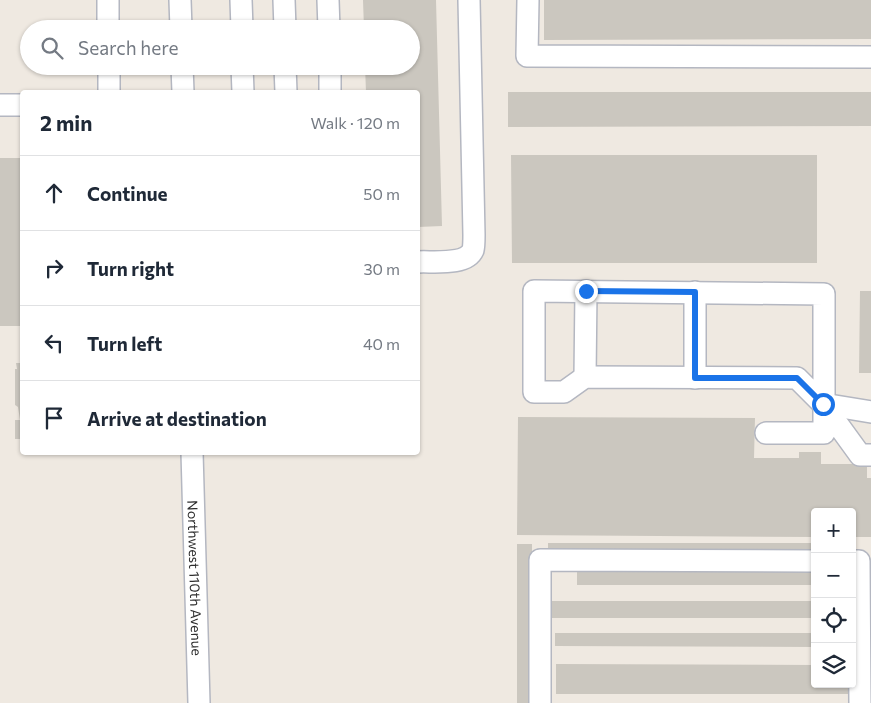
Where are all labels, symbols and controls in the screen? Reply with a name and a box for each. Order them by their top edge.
search box [20,20,420,75]
icon: search [38,34,66,62]
text: Search here [78,36,178,59]
text: 2 min [40,110,92,135]
text: Walk · 120 m [310,113,400,132]
icon: ahead [40,179,68,207]
text: Continue [87,182,167,205]
text: 50 m [363,184,400,203]
icon: right [40,254,68,282]
text: Turn right [87,257,174,280]
text: 30 m [363,259,400,278]
route end [575,280,598,303]
icon: left [40,329,68,357]
text: Turn left [87,332,162,355]
text: 40 m [363,334,400,353]
route start [812,393,835,416]
icon: arrive [40,404,68,432]
text: Arrive at destination [87,407,267,430]
street label: Northwest 110th Avenue [185,500,206,656]
map controls [811,508,856,688]
button: + [811,508,856,553]
button: − [811,553,856,598]
button: locate [811,598,856,643]
button: layers [811,643,856,688]

